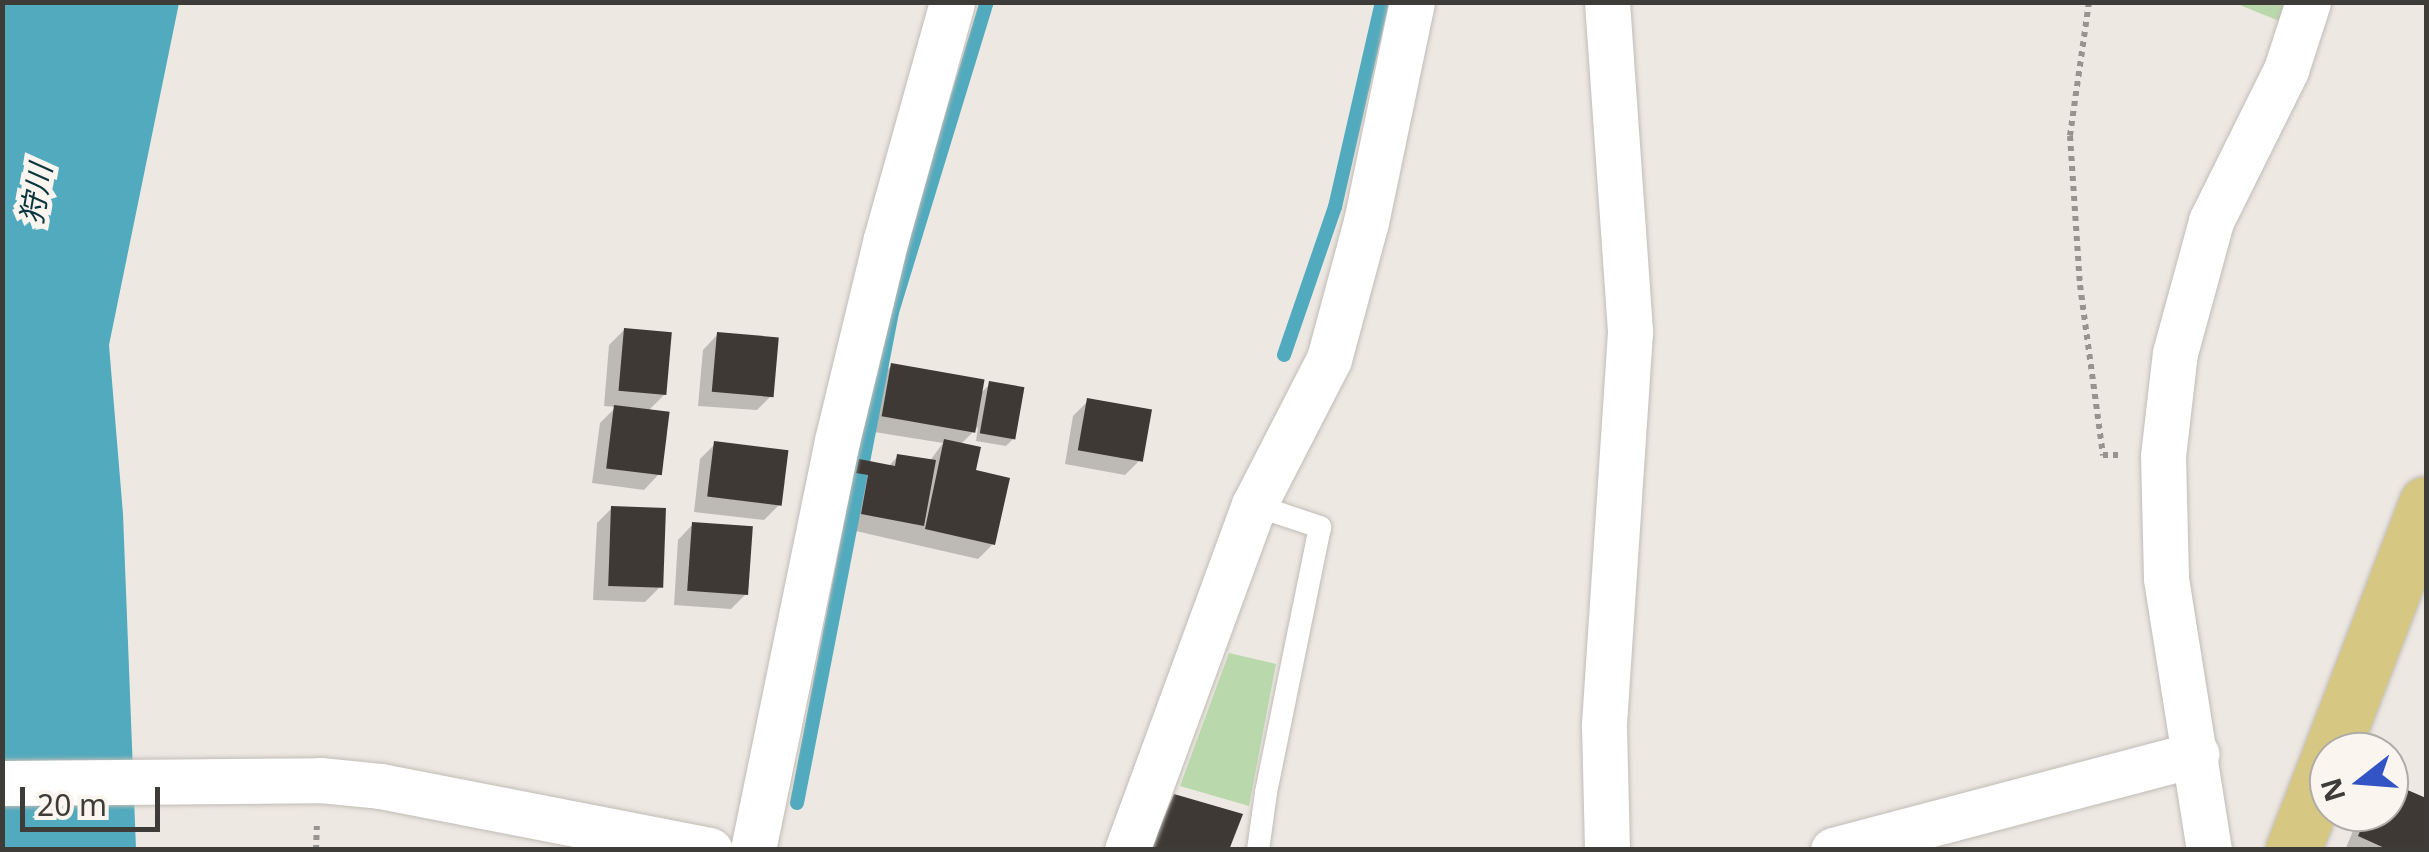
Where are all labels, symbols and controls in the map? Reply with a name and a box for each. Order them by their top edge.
water label: 狩川 [13,161,59,227]
north arrow [2309,732,2409,832]
scale bar [25,767,165,829]
text: N [2311,774,2354,807]
text: 20 m [37,784,107,825]

